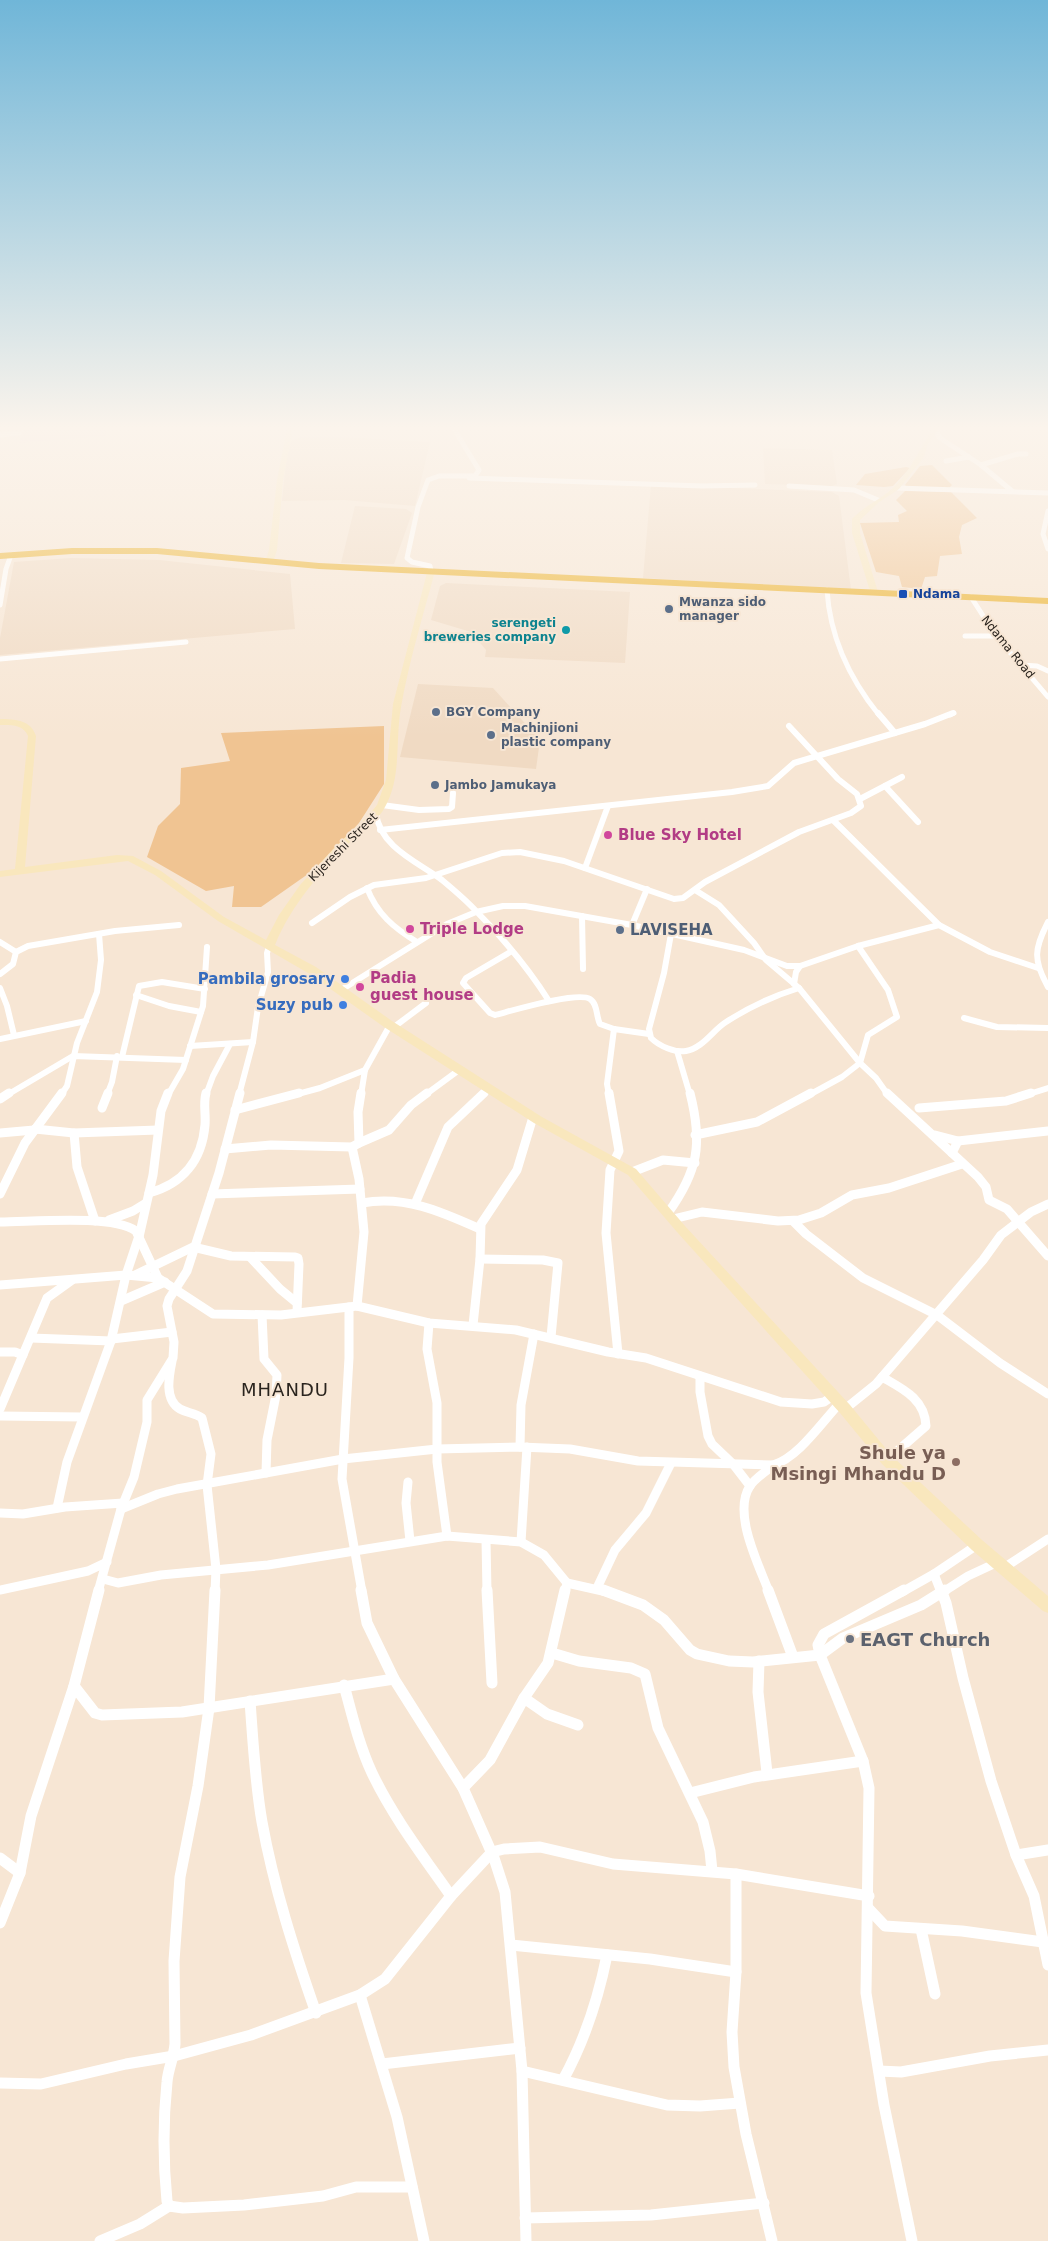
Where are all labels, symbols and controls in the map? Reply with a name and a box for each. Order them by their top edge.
place label: Ndama [913,587,960,601]
marker: Ndama [897,588,909,600]
place label: Mwanza sido manager [679,595,766,623]
marker: Mwanza sido manager [663,603,675,615]
street label: Ndama Road [978,613,1038,681]
place label: serengeti breweries company [424,616,556,644]
marker: serengeti breweries company [560,624,572,636]
place label: BGY Company [446,705,540,719]
marker: BGY Company [430,706,442,718]
place label: Machinjioni plastic company [501,721,611,749]
marker: Machinjioni plastic company [485,729,497,741]
place label: Jambo Jamukaya [444,778,556,792]
marker: Jambo Jamukaya [429,779,441,791]
street label: Kijereshi Street [306,810,380,884]
place label: Blue Sky Hotel [618,826,742,844]
marker: Blue Sky Hotel [602,829,614,841]
place label: Triple Lodge [420,920,524,938]
place label: LAVISEHA [630,921,713,939]
marker: Triple Lodge [404,923,416,935]
marker: LAVISEHA [614,924,626,936]
place label: Padia guest house [370,969,474,1004]
place label: Pambila grosary [198,970,335,988]
marker: Pambila grosary [339,973,351,985]
marker: Padia guest house [354,981,366,993]
place label: Suzy pub [256,996,333,1014]
marker: Suzy pub [337,999,349,1011]
district label: MHANDU [241,1379,329,1400]
place label: Shule ya Msingi Mhandu D [770,1442,946,1484]
marker: Shule ya Msingi Mhandu D [950,1456,962,1468]
place label: EAGT Church [860,1629,990,1650]
marker: EAGT Church [844,1633,856,1645]

